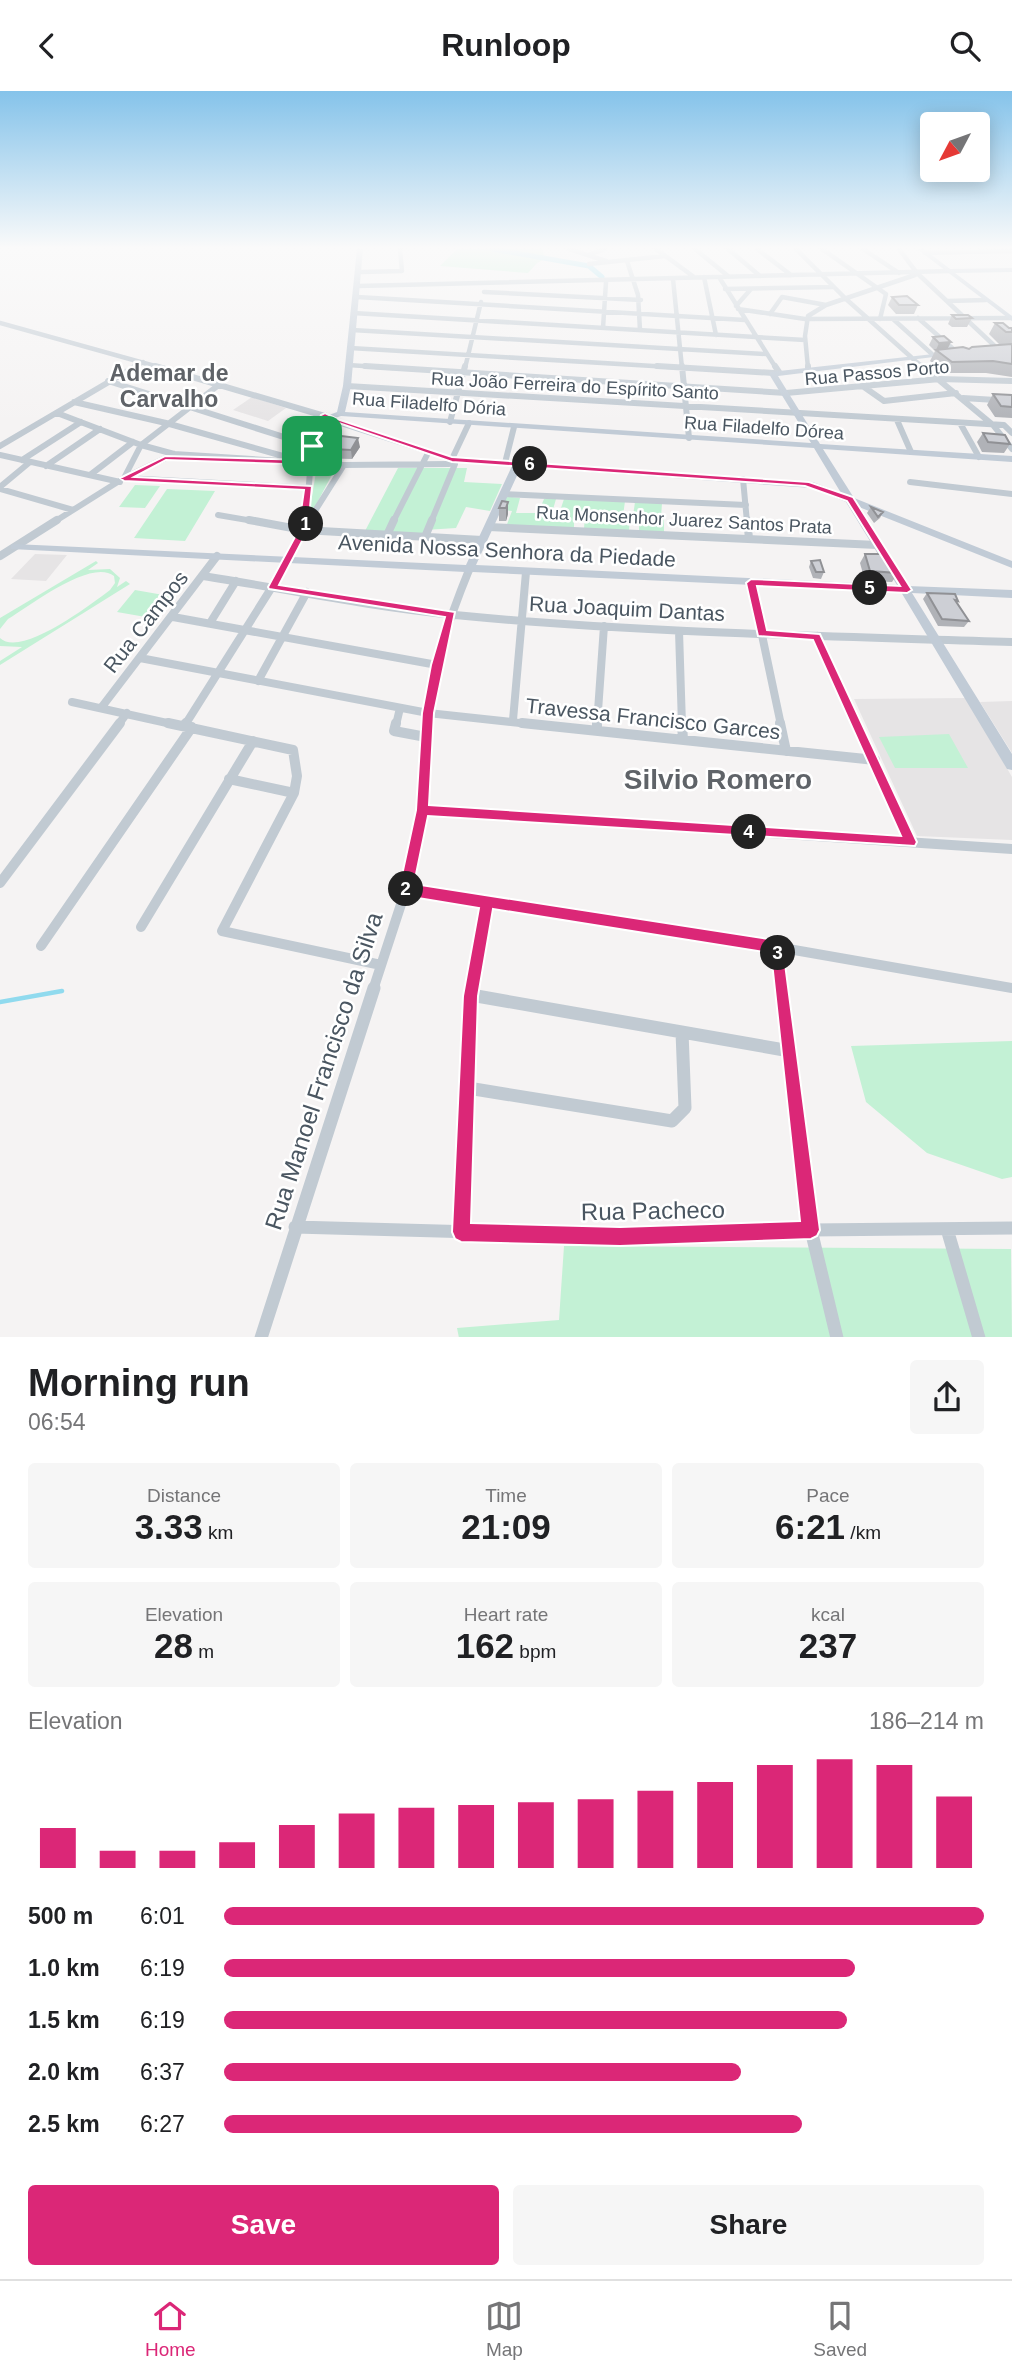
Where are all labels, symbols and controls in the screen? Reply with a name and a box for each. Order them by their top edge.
icon: back [28,27,66,65]
text: Runloop [441,27,571,63]
icon: search [946,27,984,65]
north arrow [920,112,990,182]
map controls [920,112,990,182]
street label: Rua Passos Porto [804,357,950,389]
district label: Ademar de Carvalho [110,360,228,412]
street label: Rua João Ferreira do Espírito Santo [431,368,719,404]
street label: Rua Filadelfo Dória [351,389,508,419]
street label: Rua Filadelfo Dórea [683,412,846,444]
pin [282,416,342,476]
icon: arrive [293,427,331,465]
pin: 6 [512,447,548,481]
text: 6 [524,453,535,474]
street label: Rua Monsenhor Juarez Santos Prata [536,502,833,538]
pin: 1 [288,507,324,541]
text: 1 [300,513,311,534]
street label: Avenida Nossa Senhora da Piedade [338,530,676,571]
street label: Rua Campos [99,566,192,677]
pin: 5 [852,571,888,605]
text: 5 [864,577,875,598]
street label: Rua Joaquim Dantas [529,592,726,625]
street label: Travessa Francisco Garces [525,694,782,743]
district label: Silvio Romero [624,764,812,795]
pin: 4 [732,815,766,849]
text: 4 [743,821,754,842]
pin: 2 [388,871,424,907]
text: 2 [400,878,411,899]
street label: Rua Manoel Francisco da Silva [259,908,388,1233]
pin: 3 [760,935,796,971]
text: 3 [772,942,783,963]
street label: Rua Pacheco [581,1196,725,1225]
button: share [910,1360,984,1434]
text: Morning run [28,1362,250,1404]
text: 06:54 [28,1409,86,1435]
text: Distance [147,1485,221,1506]
text: Time [485,1485,527,1506]
text: Pace [806,1485,850,1506]
text: 3.33 [135,1507,203,1546]
text: 21:09 [461,1507,551,1546]
text: 6:21 [775,1507,845,1546]
text: km [203,1522,233,1543]
text: /km [845,1522,881,1543]
text: Elevation [145,1604,223,1625]
text: Heart rate [464,1604,548,1625]
text: kcal [811,1604,845,1625]
text: 28 [154,1626,193,1665]
text: 162 [456,1626,514,1665]
text: 237 [799,1626,857,1665]
text: m [193,1641,214,1662]
text: bpm [514,1641,556,1662]
text: Elevation [28,1708,123,1734]
text: 186–214 m [869,1708,984,1734]
text: 500 m [28,1903,93,1929]
text: 6:01 [140,1903,185,1929]
text: 1.0 km [28,1955,100,1981]
text: 6:19 [140,1955,185,1981]
text: 1.5 km [28,2007,100,2033]
text: 6:19 [140,2007,185,2033]
text: 2.0 km [28,2059,100,2085]
text: 6:37 [140,2059,185,2085]
text: 2.5 km [28,2111,100,2137]
text: 6:27 [140,2111,185,2137]
button: Save [28,2185,499,2265]
button: Share [513,2185,984,2265]
tab: Home [145,2297,196,2361]
tab: Map [485,2297,523,2361]
tab: Saved [813,2297,867,2361]

